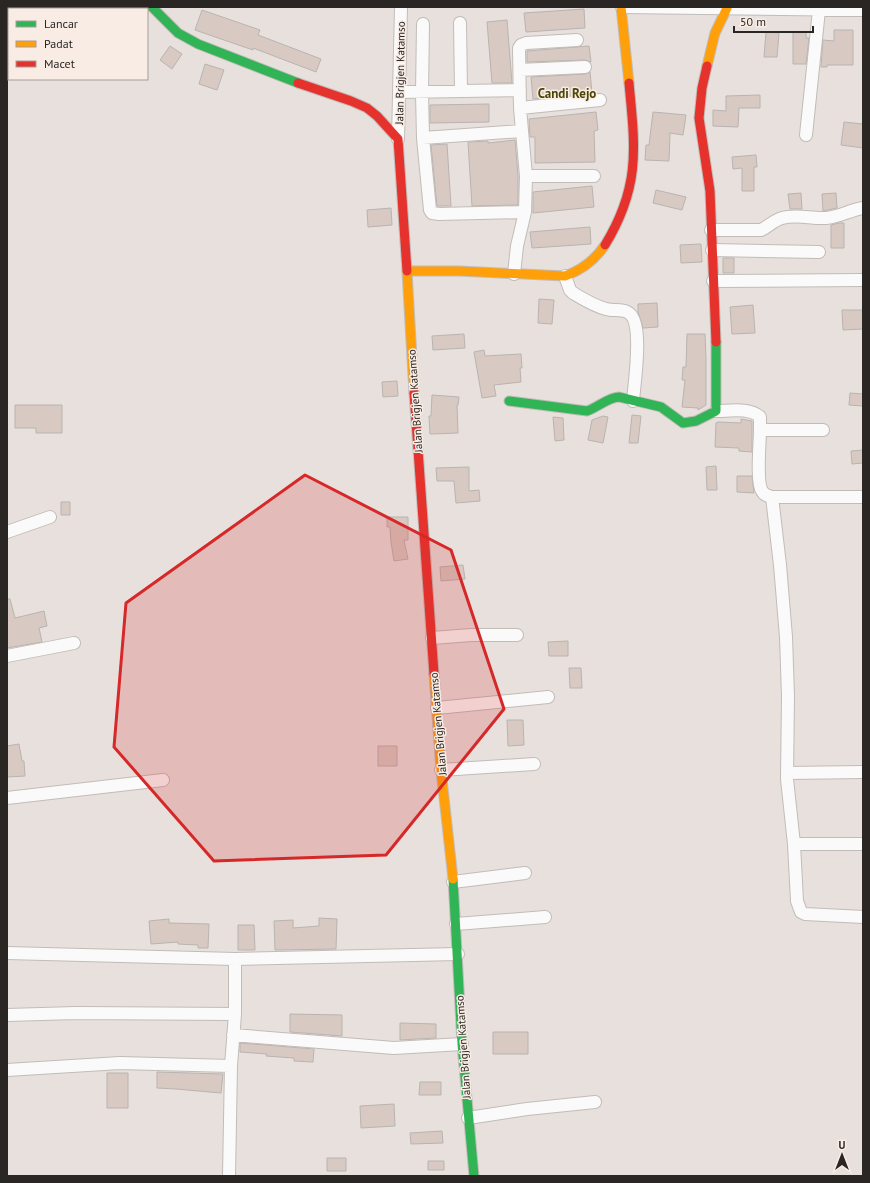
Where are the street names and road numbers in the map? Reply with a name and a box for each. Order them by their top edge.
street label: Jalan Brigjen Katamso [392,21,408,126]
street label: Jalan Brigjen Katamso [404,349,426,454]
street label: Jalan Brigjen Katamso [427,672,450,777]
street label: Jalan Brigjen Katamso [452,995,474,1100]

